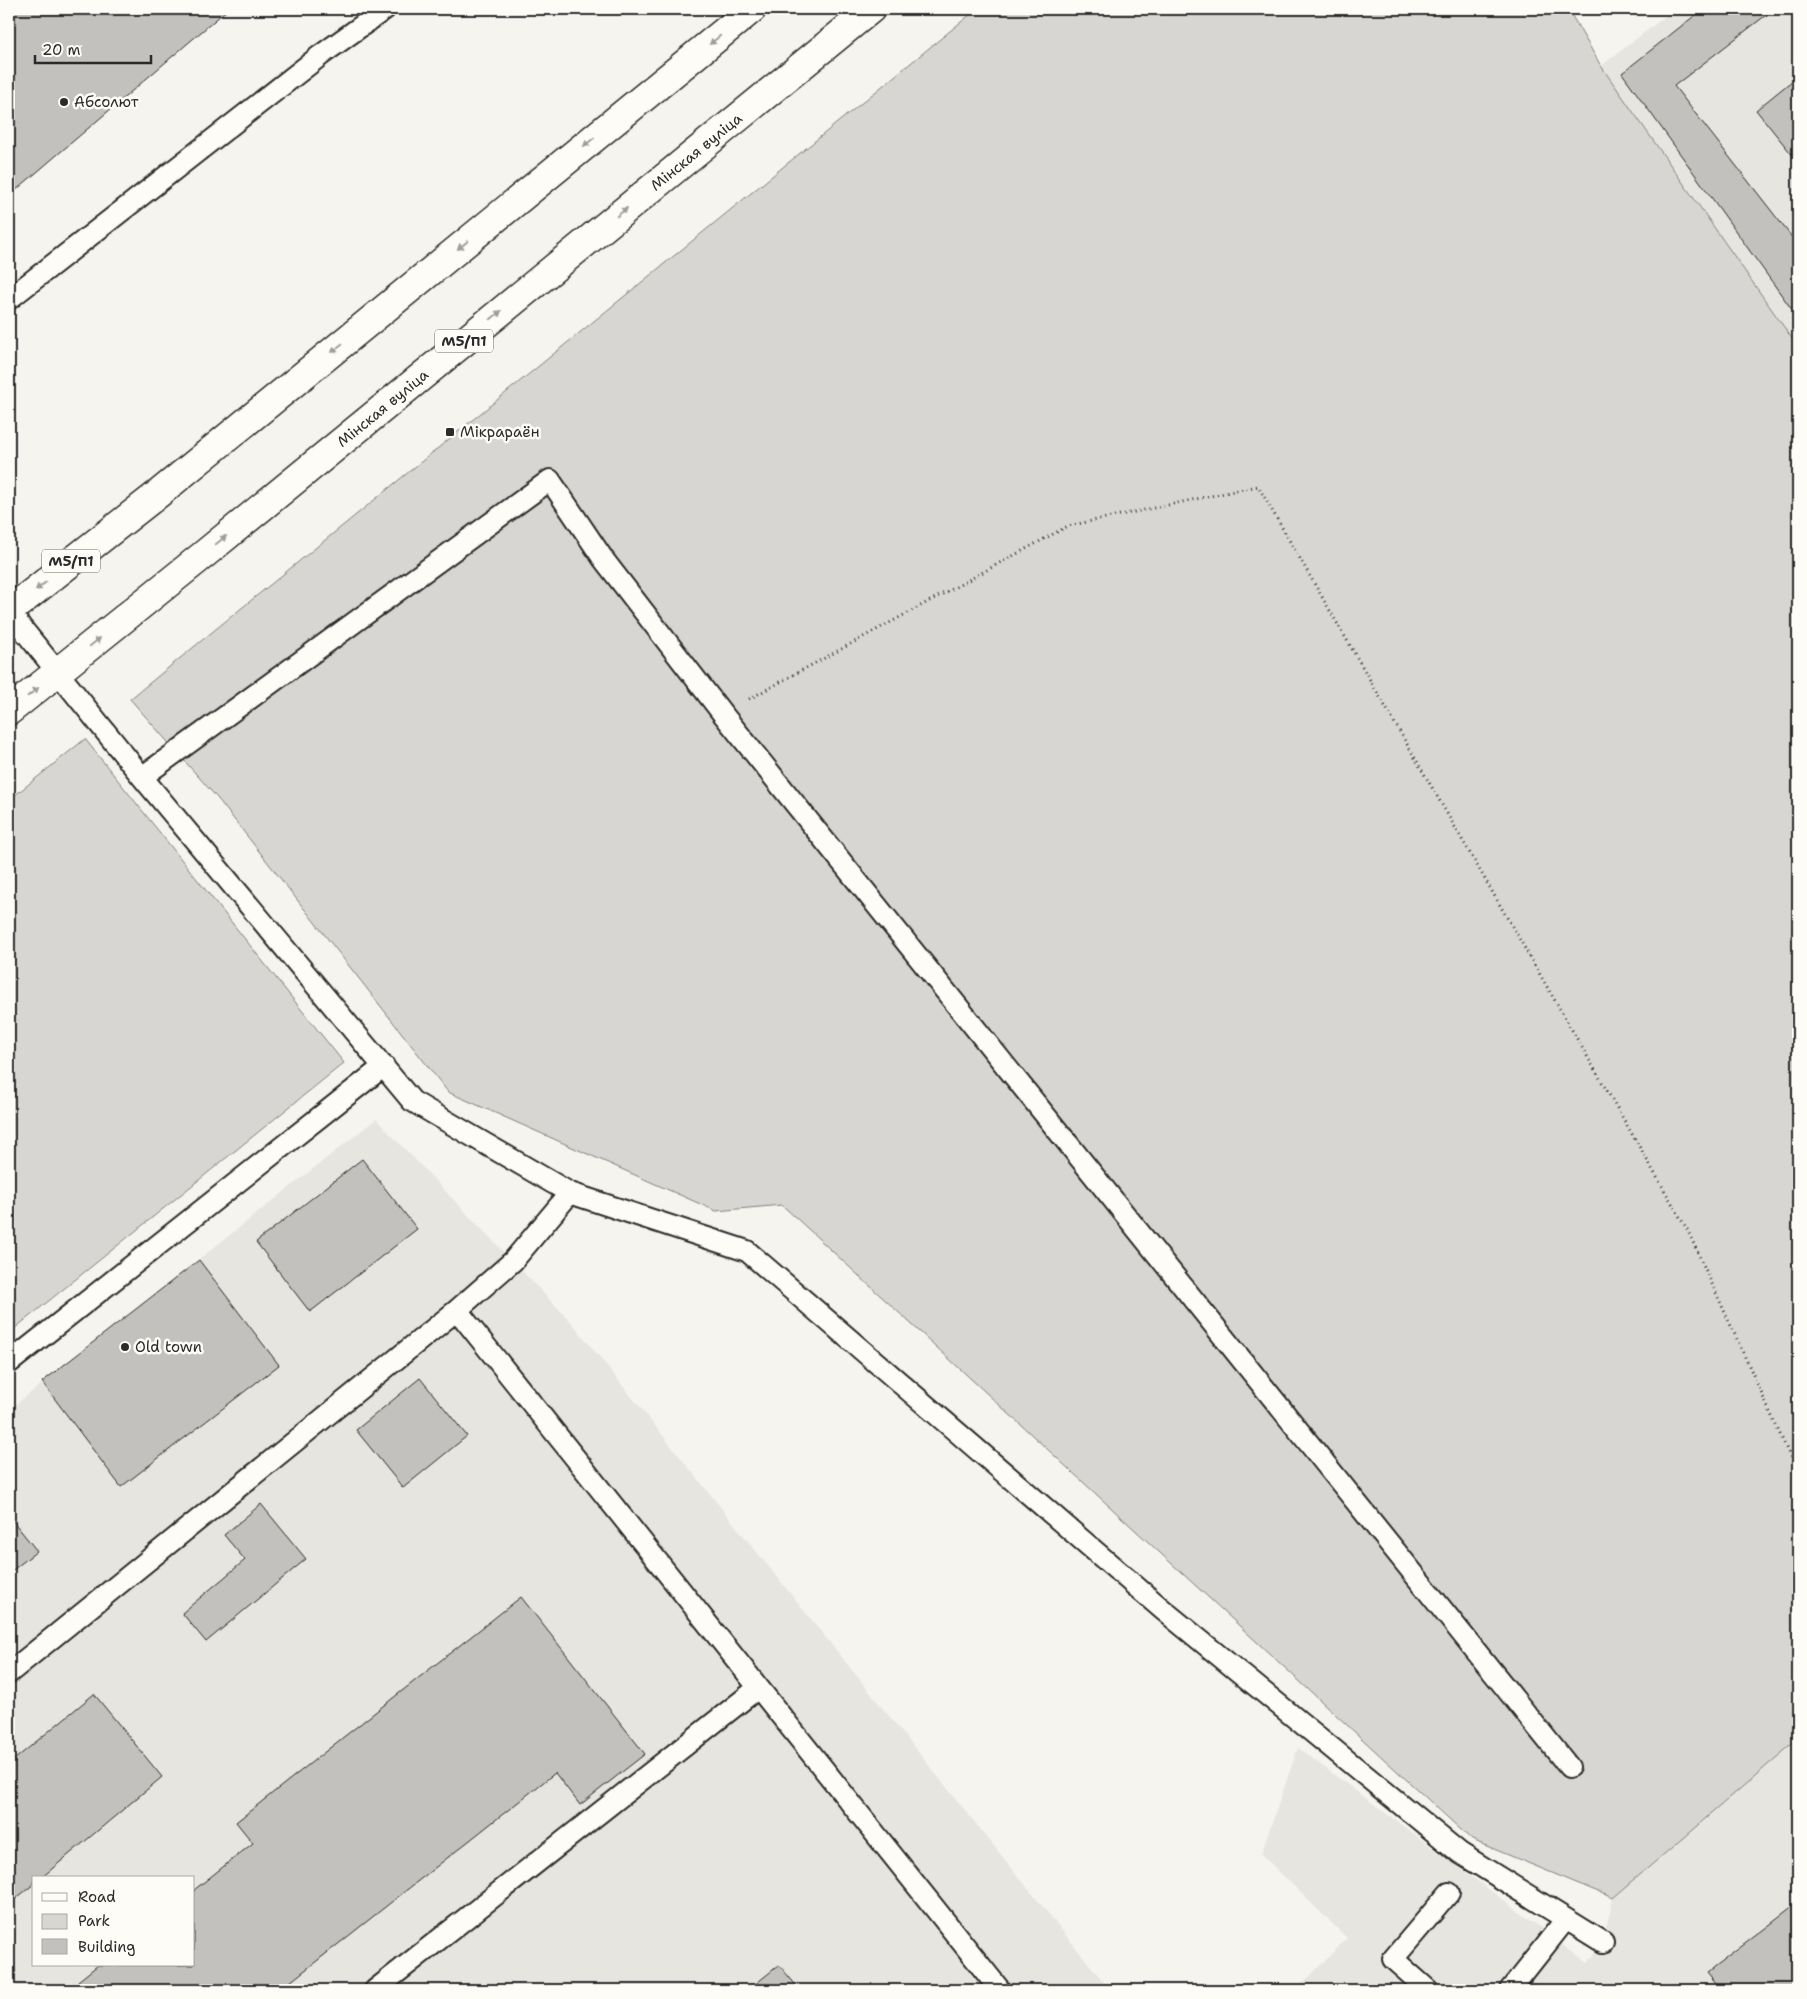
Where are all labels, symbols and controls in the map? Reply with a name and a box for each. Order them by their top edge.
scale bar [35,32,151,64]
one-way arrow [708,34,721,45]
text: 20 m [42,40,81,60]
place label: Абсолют [74,92,139,112]
marker: Абсолют [58,96,70,108]
street label: Мінская вуліца [646,108,747,195]
one-way arrow [583,137,596,148]
one-way arrow [615,207,628,218]
one-way arrow [457,240,470,251]
one-way arrow [490,310,503,321]
road number: М5/П1 [435,330,493,352]
one-way arrow [331,342,344,353]
street label: Мінская вуліца [333,364,433,452]
place label: Мікрараён [460,422,539,442]
marker: Мікрараён [444,426,456,438]
one-way arrow [215,534,228,545]
road number: М5/П1 [42,550,100,572]
one-way arrow [35,580,48,591]
one-way arrow [88,637,101,648]
one-way arrow [26,686,39,697]
place label: Old town [135,1337,202,1357]
marker: Old town [119,1341,131,1353]
legend [32,1876,195,1966]
text: Road [78,1887,116,1907]
text: Park [78,1911,110,1931]
text: Building [78,1937,135,1957]

